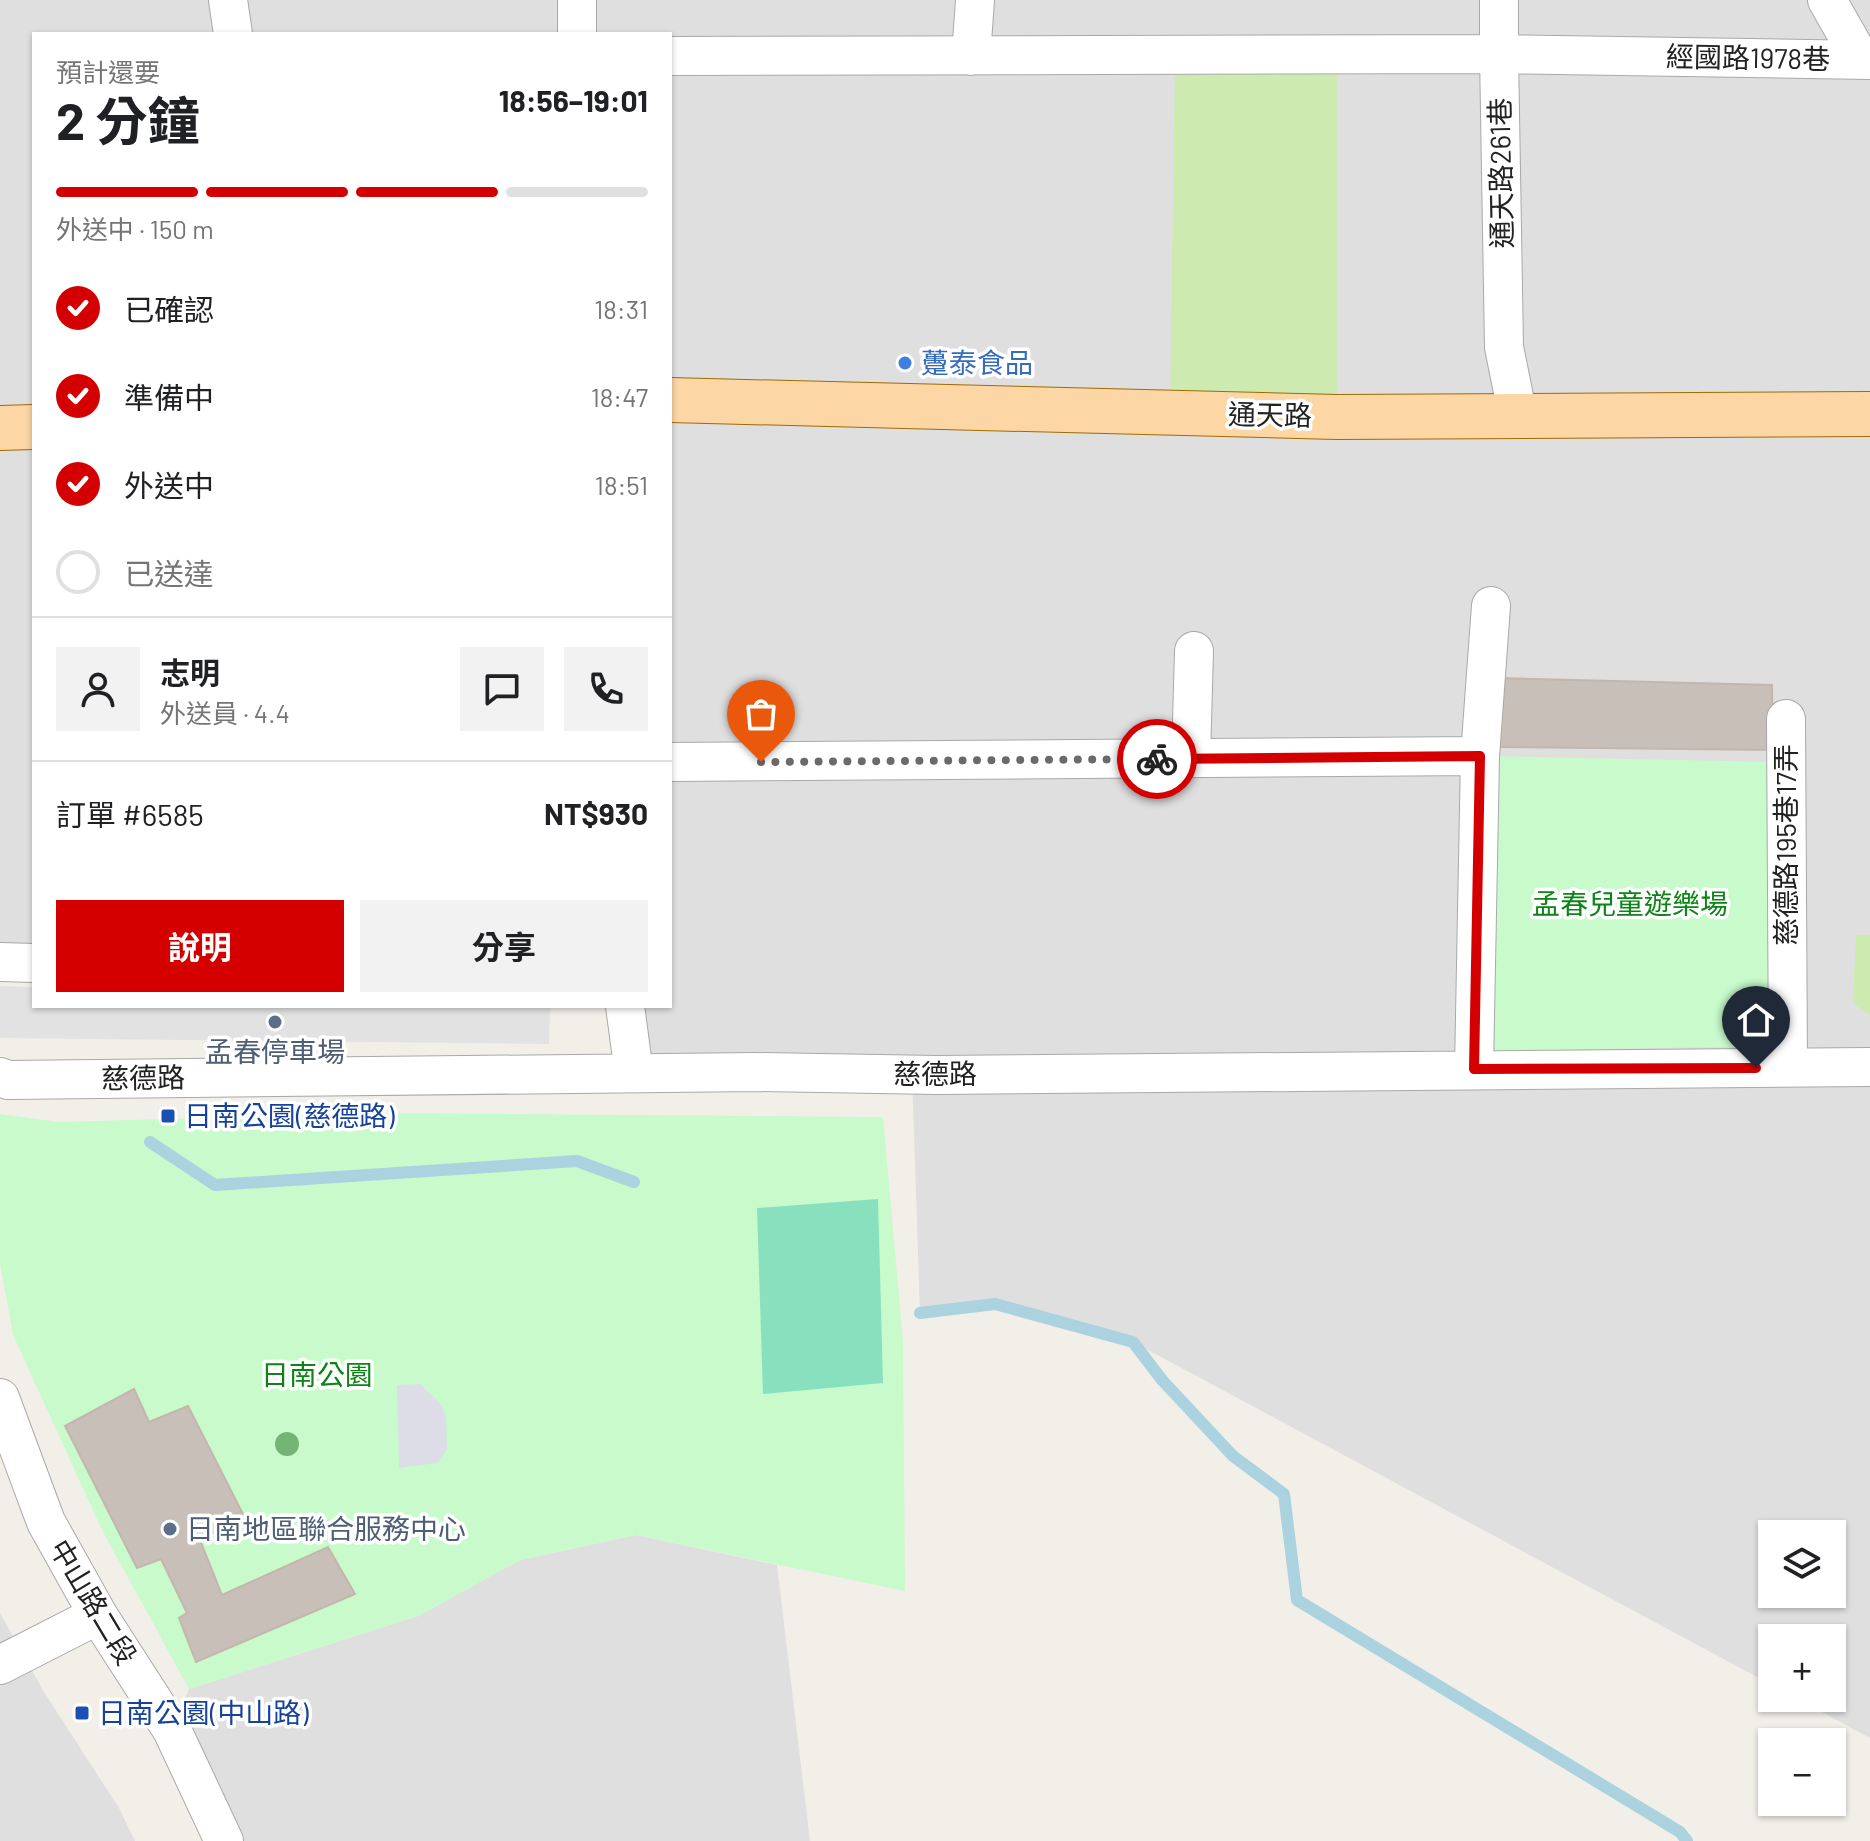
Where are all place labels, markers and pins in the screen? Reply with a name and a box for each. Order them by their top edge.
place label: 躉泰食品 [921,345,1033,379]
marker: 躉泰食品 [896,354,914,372]
pin [727,680,795,762]
pin [1722,986,1790,1068]
marker: 孟春停車場 [266,1013,284,1031]
place label: 孟春停車場 [205,1034,345,1068]
place label: 日南公園(慈德路) [184,1098,395,1132]
marker: 日南公園(慈德路) [159,1107,177,1125]
place label: 日南地區聯合服務中心 [186,1511,466,1545]
marker: 日南地區聯合服務中心 [161,1520,179,1538]
place label: 日南公園(中山路) [98,1695,309,1729]
marker: 日南公園(中山路) [73,1704,91,1722]

